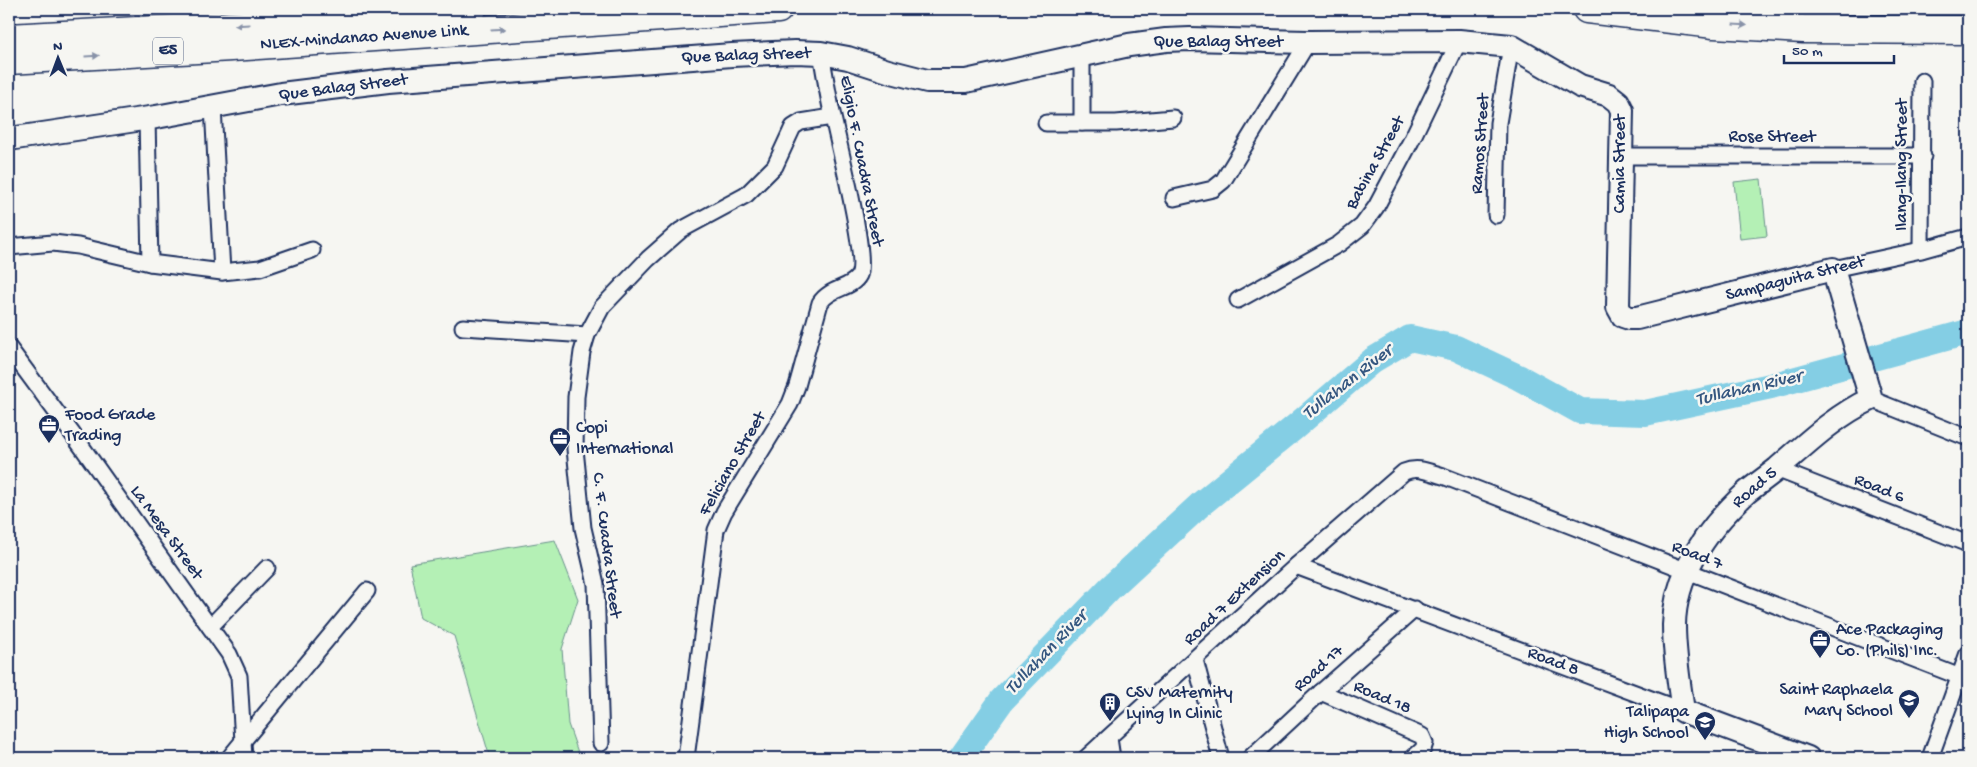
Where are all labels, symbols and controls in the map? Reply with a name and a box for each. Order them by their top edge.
street label: NLEX-Mindanao Avenue Link [260,20,470,56]
one-way arrow [234,21,250,29]
one-way arrow [1732,22,1748,30]
one-way arrow [491,24,507,32]
north arrow [32,32,82,82]
street label: Que Balag Street [1153,32,1285,53]
scale bar [1784,32,1894,64]
road number: E5 [153,37,183,64]
text: N [53,39,63,56]
street label: Que Balag Street [681,43,813,69]
text: 50 m [1792,43,1823,61]
one-way arrow [85,52,101,60]
street label: Que Balag Street [277,69,410,106]
street label: Eligio F. Cuadra Street [834,74,888,250]
street label: Ramos Street [1467,92,1495,195]
street label: Ilang-Ilang Street [1892,97,1913,231]
street label: Babina Street [1341,111,1411,214]
street label: Camia Street [1610,113,1631,213]
street label: Rose Street [1729,127,1817,148]
street label: Sampaguita Street [1723,251,1868,306]
water label: Tullahan River [1298,338,1401,425]
water label: Tullahan River [1694,365,1809,412]
place label: Food Grade Trading [64,405,156,447]
street label: Feliciano Street [694,407,772,521]
office icon: Food Grade Trading [37,413,61,444]
place label: Copi International [576,418,674,460]
office icon: Copi International [548,426,572,457]
street label: Road 5 [1728,463,1782,513]
street label: Road 6 [1851,470,1908,509]
street label: C. F. Cuadra Street [587,471,626,620]
street label: La Mesa Street [125,482,208,586]
street label: Road 7 [1669,537,1726,576]
street label: Road 7 Extension [1180,545,1291,651]
water label: Tullahan River [1001,603,1096,700]
place label: Ace Packaging Co. (Phils) Inc. [1836,620,1943,662]
office icon: Ace Packaging Co. (Phils) Inc. [1808,628,1832,659]
street label: Road 17 [1290,641,1349,697]
street label: Road 8 [1524,643,1582,681]
street label: Road 18 [1350,676,1414,720]
place label: Saint Raphaela Mary School [1779,680,1894,722]
place label: CSV Maternity Lying In Clinic [1126,683,1233,725]
school or university icon: Saint Raphaela Mary School [1897,688,1921,719]
building icon: CSV Maternity Lying In Clinic [1098,691,1122,722]
place label: Talipapa High School [1604,702,1690,744]
school or university icon: Talipapa High School [1693,710,1717,741]

